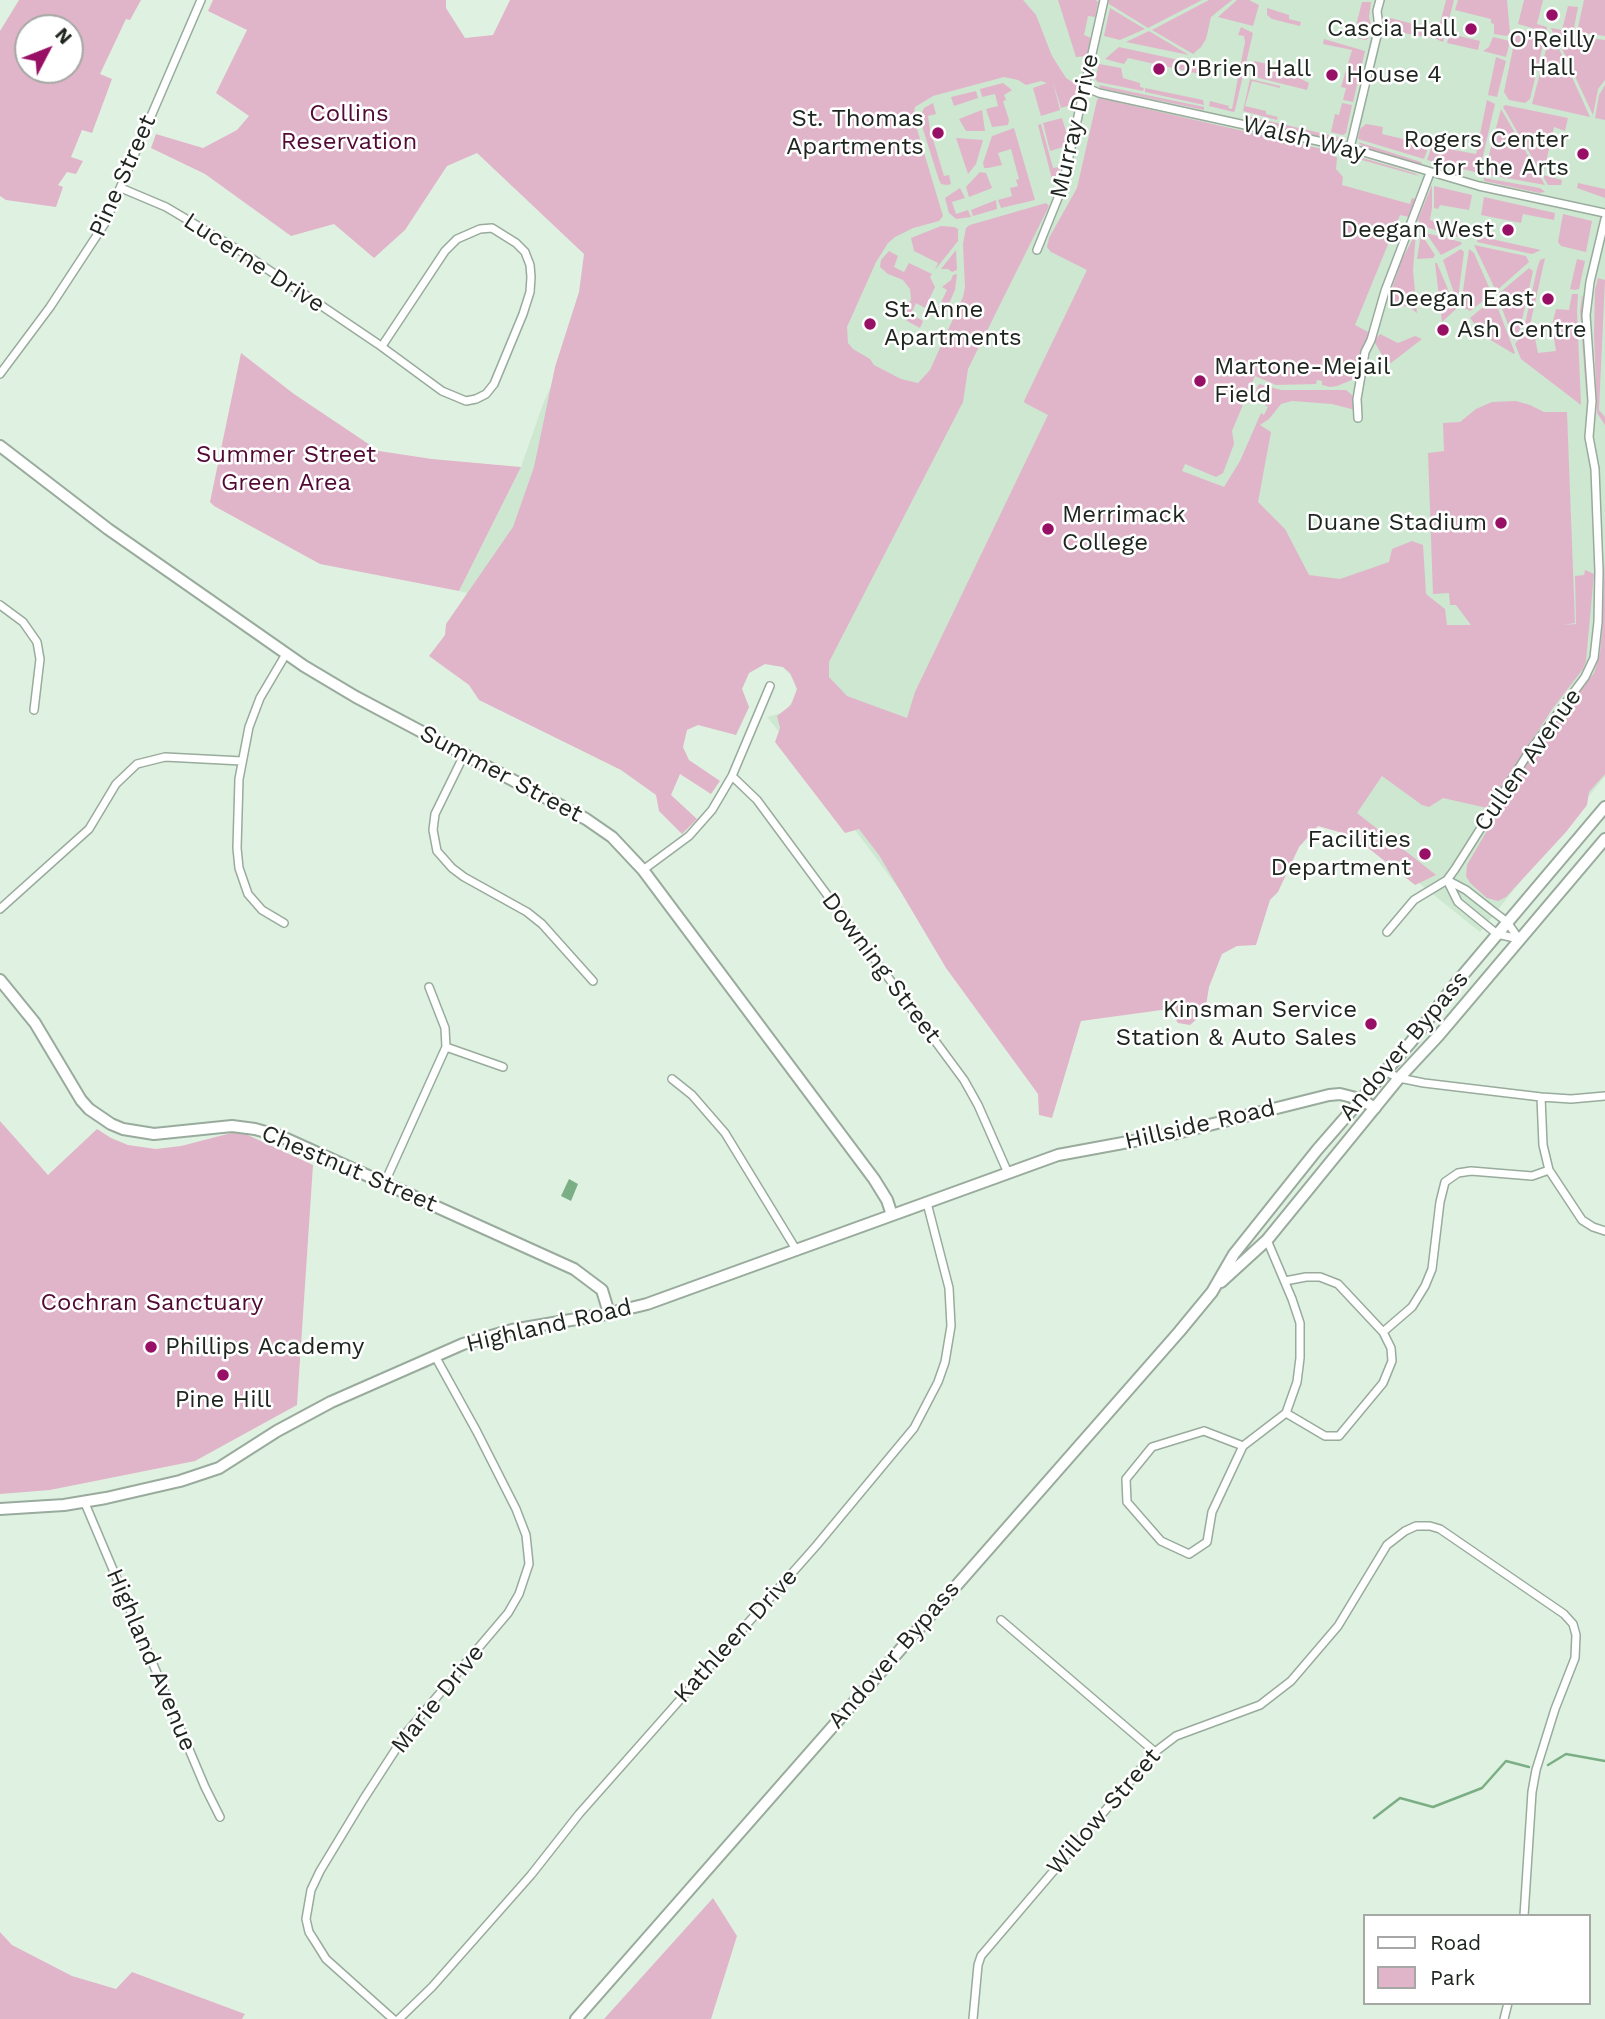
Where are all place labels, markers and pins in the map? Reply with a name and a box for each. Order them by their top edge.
marker: O'Reilly Hall [1544,7,1560,23]
place label: Cascia Hall [1327,15,1457,43]
marker: Cascia Hall [1463,21,1479,37]
place label: O'Reilly Hall [1509,26,1595,82]
place label: O'Brien Hall [1173,55,1311,83]
marker: O'Brien Hall [1151,61,1167,77]
place label: House 4 [1346,61,1442,89]
marker: House 4 [1324,67,1340,83]
place label: St. Thomas Apartments [786,105,924,161]
marker: St. Thomas Apartments [930,125,946,141]
place label: Rogers Center for the Arts [1404,126,1569,182]
marker: Rogers Center for the Arts [1575,146,1591,162]
place label: Deegan West [1341,216,1494,244]
marker: Deegan West [1500,222,1516,238]
place label: Deegan East [1388,285,1534,313]
marker: Deegan East [1540,291,1556,307]
place label: St. Anne Apartments [884,296,1022,352]
marker: St. Anne Apartments [862,316,878,332]
place label: Ash Centre [1457,316,1587,344]
marker: Ash Centre [1435,322,1451,338]
place label: Martone-Mejail Field [1214,353,1390,409]
marker: Martone-Mejail Field [1192,373,1208,389]
place label: Merrimack College [1062,501,1186,557]
place label: Duane Stadium [1306,509,1487,537]
marker: Duane Stadium [1493,515,1509,531]
marker: Merrimack College [1040,521,1056,537]
place label: Facilities Department [1271,826,1411,882]
marker: Facilities Department [1417,846,1433,862]
place label: Kinsman Service Station & Auto Sales [1116,996,1357,1052]
marker: Kinsman Service Station & Auto Sales [1363,1016,1379,1032]
place label: Phillips Academy [165,1333,364,1361]
marker: Phillips Academy [143,1339,159,1355]
marker: Pine Hill [215,1367,231,1383]
place label: Pine Hill [175,1386,271,1414]

